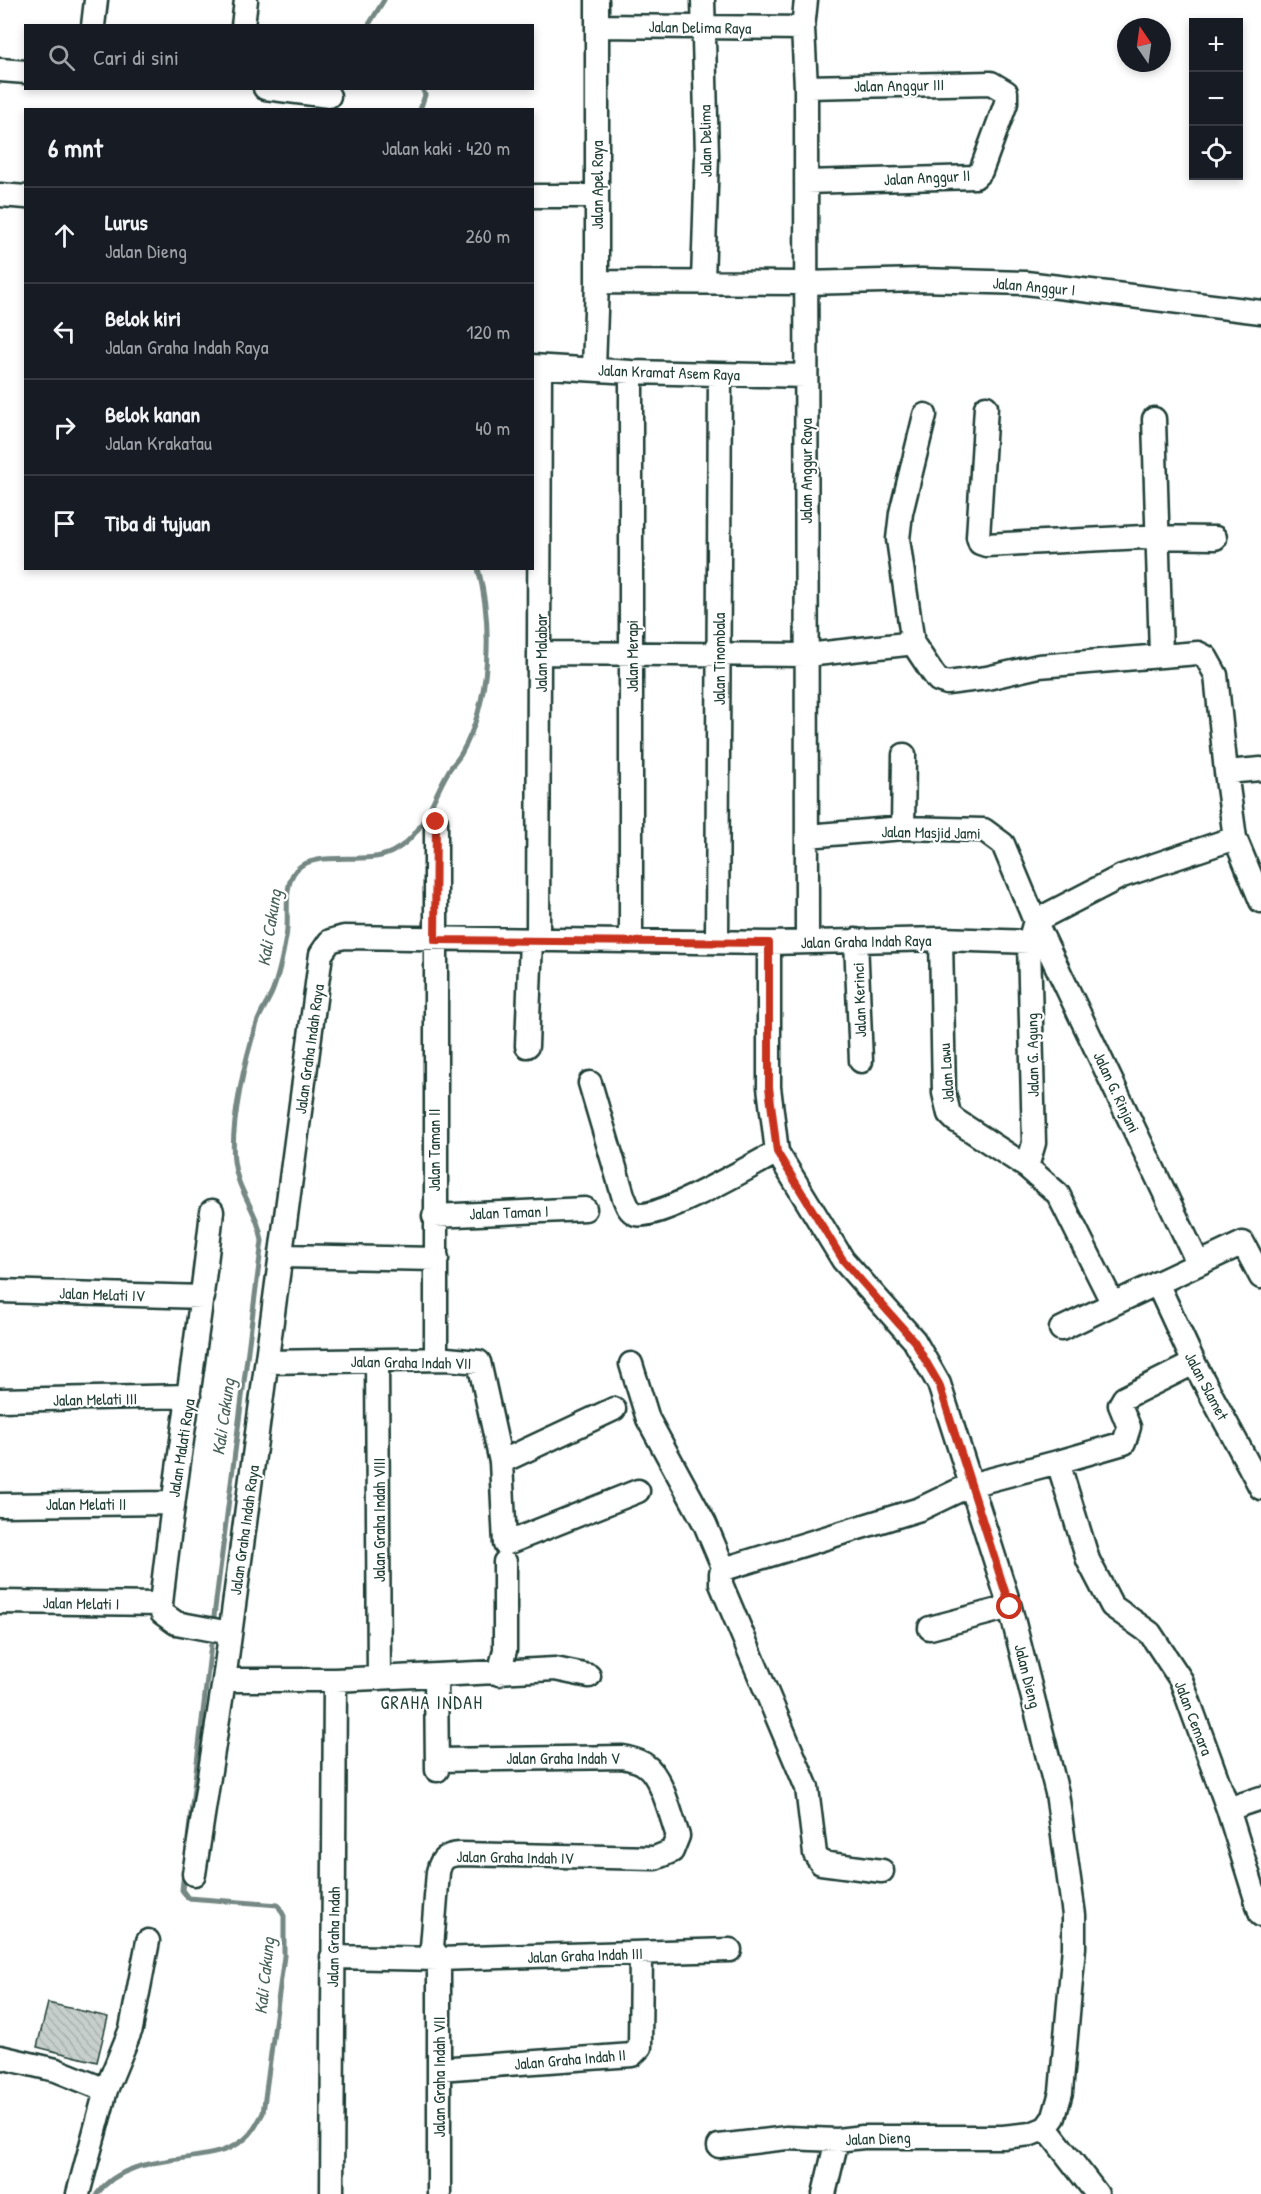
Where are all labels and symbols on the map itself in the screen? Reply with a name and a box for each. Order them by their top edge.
street label: Jalan Delima Raya [648,15,752,39]
north arrow [1117,18,1171,72]
street label: Jalan Anggur III [854,73,944,97]
street label: Jalan Delima [693,105,717,177]
street label: Jalan Apel Raya [586,140,608,230]
street label: Jalan Anggur II [883,164,971,190]
street label: Jalan Anggur I [992,271,1076,301]
street label: Jalan Kramat Asem Raya [598,359,740,385]
street label: Jalan Anggur Raya [795,418,817,524]
street label: Jalan Tinombala [708,613,730,705]
street label: Jalan Malabar [530,614,552,692]
street label: Jalan Merapi [621,620,643,692]
route end [422,808,448,834]
street label: Jalan Masjid Jami [881,820,981,844]
water label: Kali Cakung [251,887,288,968]
street label: Jalan Graha Indah Raya [800,929,932,953]
street label: Jalan Kerinci [847,962,871,1038]
street label: Jalan Graha Indah Raya [289,983,329,1115]
street label: Jalan G. Agung [1020,1013,1044,1097]
street label: Jalan Lawu [933,1042,959,1104]
street label: Jalan G. Rinjani [1089,1048,1145,1136]
street label: Jalan Taman II [423,1109,445,1191]
street label: Jalan Taman I [469,1200,549,1224]
street label: Jalan Melati IV [59,1282,145,1306]
street label: Jalan Slamet [1180,1348,1234,1424]
street label: Jalan Graha Indah VII [350,1350,472,1374]
water label: Kali Cakung [205,1376,241,1457]
street label: Jalan Melati III [53,1387,137,1411]
street label: Jalan Malati Raya [162,1397,200,1499]
street label: Jalan Graha Indah VIII [368,1458,390,1582]
street label: Jalan Graha Indah Raya [224,1464,264,1596]
street label: Jalan Melati II [46,1493,126,1515]
street label: Jalan Melati I [43,1591,119,1615]
route start [996,1593,1022,1619]
street label: Jalan Dieng [1009,1642,1047,1710]
street label: Jalan Cemara [1170,1677,1218,1759]
district label: GRAHA INDAH [380,1690,484,1715]
street label: Jalan Graha Indah V [506,1747,620,1769]
street label: Jalan Graha Indah IV [456,1845,574,1869]
street label: Jalan Graha Indah [321,1886,345,1988]
water label: Kali Cakung [248,1935,281,2016]
street label: Jalan Graha Indah III [527,1942,643,1968]
street label: Jalan Graha Indah VII [428,2017,450,2137]
street label: Jalan Graha Indah II [513,2043,627,2075]
street label: Jalan Dieng [845,2126,911,2150]

